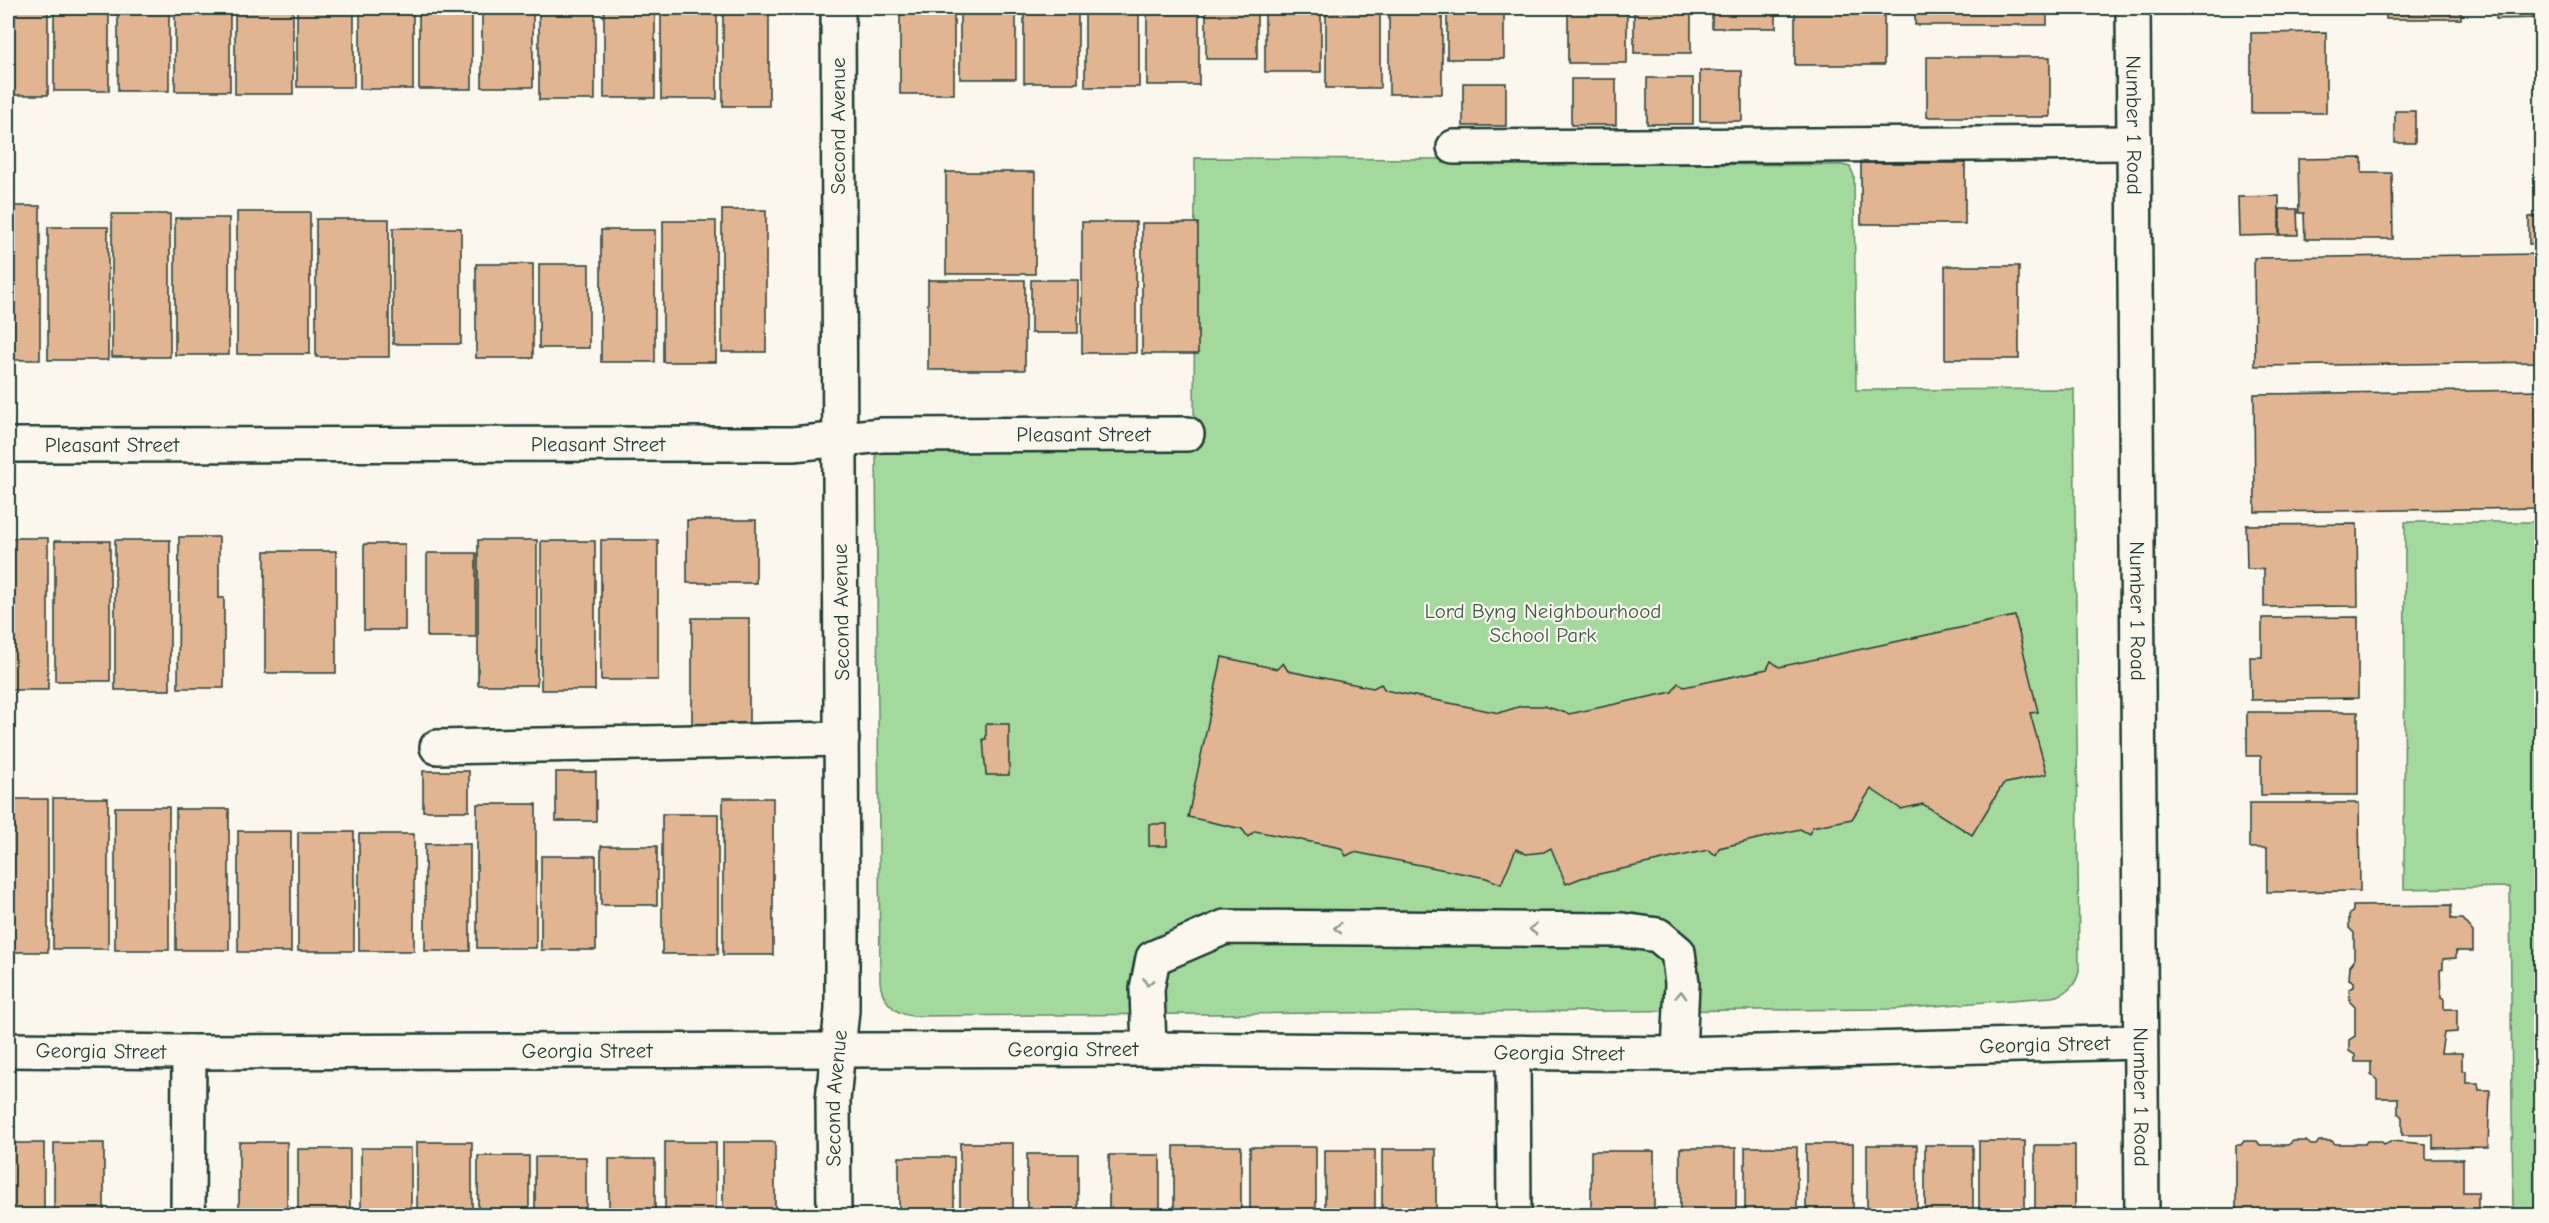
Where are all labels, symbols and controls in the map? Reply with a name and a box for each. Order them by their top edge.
street label: Number 1 Road [2121,55,2146,195]
street label: Second Avenue [826,57,850,195]
street label: Pleasant Street [1016,422,1152,447]
street label: Pleasant Street [531,432,666,456]
street label: Pleasant Street [45,433,180,457]
street label: Number 1 Road [2125,541,2150,681]
street label: Second Avenue [828,543,854,681]
park label: Lord Byng Neighbourhood School Park [1425,599,1661,647]
one-way arrow [1334,922,1343,934]
one-way arrow [1529,923,1538,936]
one-way arrow [1143,977,1155,987]
one-way arrow [1675,991,1688,1000]
street label: Number 1 Road [2129,1027,2154,1167]
street label: Second Avenue [821,1029,852,1167]
street label: Georgia Street [1979,1031,2112,1058]
street label: Georgia Street [1008,1037,1139,1061]
street label: Georgia Street [35,1038,168,1064]
street label: Georgia Street [522,1039,653,1063]
street label: Georgia Street [1493,1040,1625,1065]

